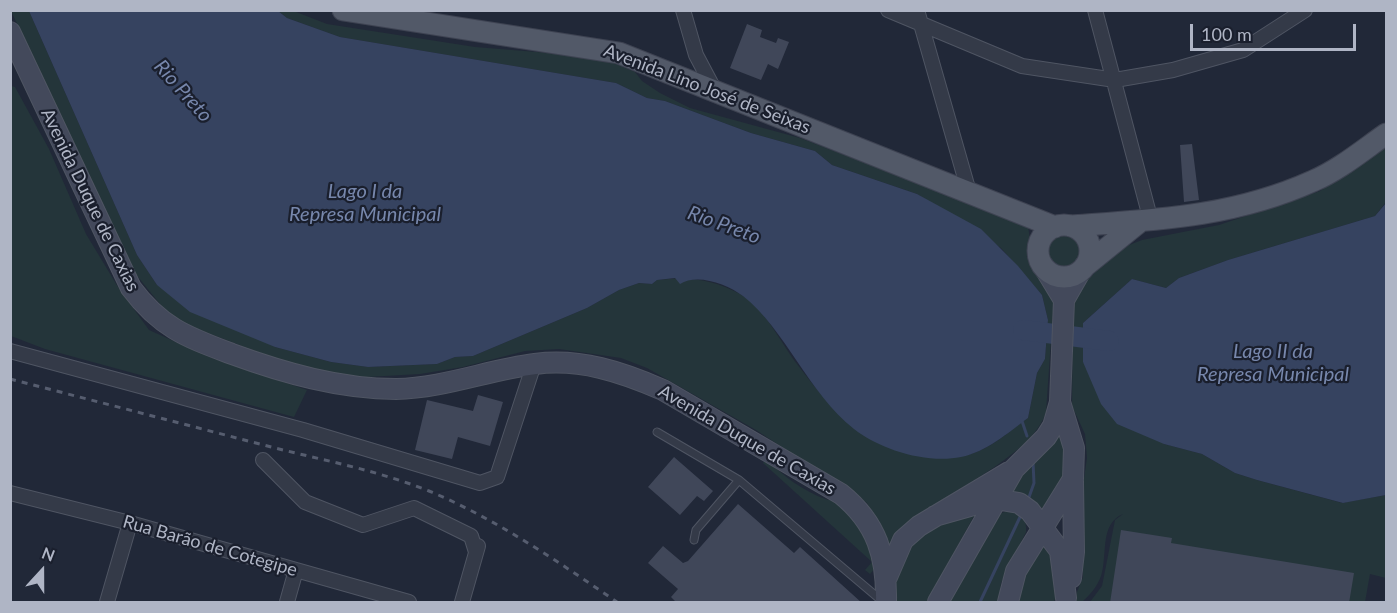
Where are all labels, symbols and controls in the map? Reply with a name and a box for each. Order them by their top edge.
scale bar [1193,12,1360,50]
text: 100 m [1201,23,1252,45]
street label: Avenida Lino José de Seixas [601,40,813,138]
water label: Rio Preto [149,55,217,127]
street label: Avenida Duque de Caxias [36,105,144,295]
water label: Lago I da Represa Municipal [289,180,441,227]
water label: Rio Preto [684,201,764,249]
water label: Lago II da Represa Municipal [1197,340,1349,387]
street label: Avenida Duque de Caxias [655,380,839,500]
street label: Rua Barão de Cotegipe [120,511,300,581]
north arrow [12,541,72,601]
text: N [39,543,58,565]

